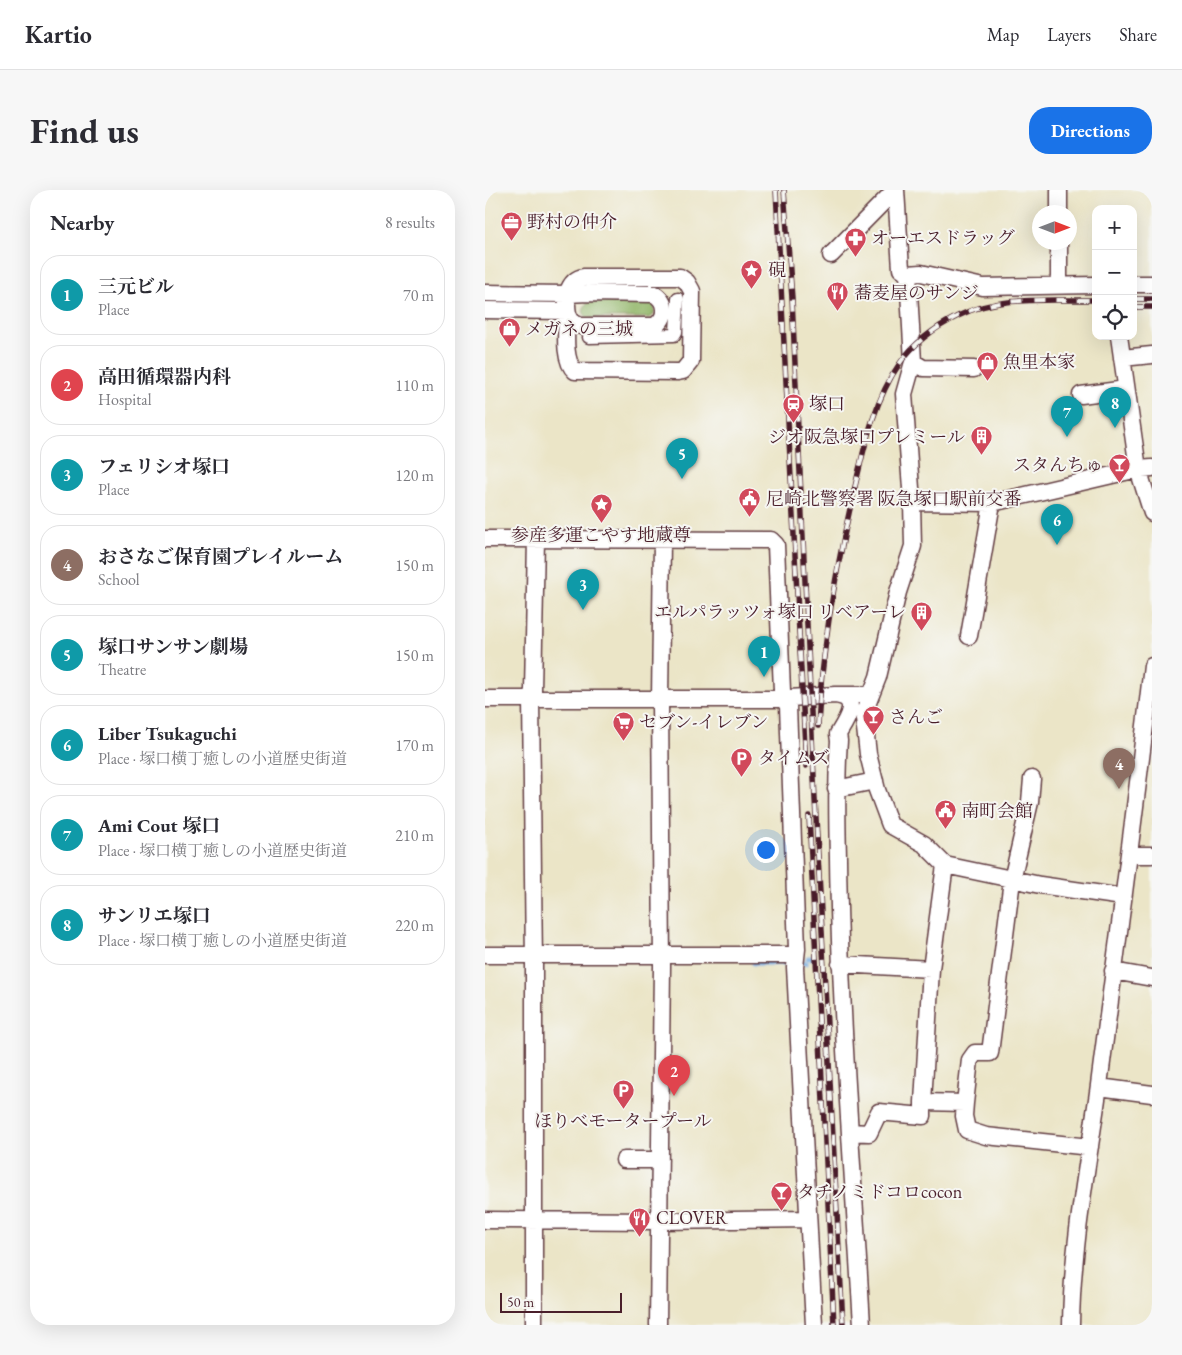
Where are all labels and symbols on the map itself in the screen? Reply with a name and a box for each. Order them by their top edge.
north arrow [1032,205,1077,250]
office icon: 野村の仲介 [499,210,523,241]
place label: 野村の仲介 [527,210,617,233]
pharmacy icon: オーエスドラッグ [843,226,867,257]
place label: オーエスドラッグ [871,226,1015,249]
place icon: 硯 [740,258,764,289]
place label: 硯 [768,258,786,281]
restaurant icon: 蕎麦屋のサンジ [826,281,850,312]
place label: 蕎麦屋のサンジ [854,281,979,304]
shop icon: メガネの三城 [497,317,521,348]
place label: メガネの三城 [525,317,633,340]
shop icon: 魚里本家 [975,350,999,381]
place label: 魚里本家 [1003,350,1075,373]
pin: 8 [1099,387,1131,428]
station icon: 塚口 [781,392,805,423]
place label: 塚口 [809,392,845,415]
pin: 7 [1051,396,1083,437]
place label: ジオ阪急塚口プレミール [768,425,965,448]
building icon: ジオ阪急塚口プレミール [969,425,993,456]
pin: 5 [666,438,698,479]
place label: スタんちゅ [1013,453,1103,476]
bar icon: スタんちゅ [1107,453,1131,484]
public building icon: 尼崎北警察署 阪急塚口駅前交番 [738,487,762,518]
place label: 尼崎北警察署 阪急塚口駅前交番 [766,487,1022,510]
place icon: 参産多運こやす地蔵尊 [589,493,613,524]
pin: 6 [1041,504,1073,545]
place label: 参産多運こやす地蔵尊 [511,523,691,546]
pin: 3 [567,569,599,610]
place label: エルパラッツォ塚口 リベアーレ [654,600,906,623]
building icon: エルパラッツォ塚口 リベアーレ [910,600,934,631]
pin: 1 [748,636,780,677]
bar icon: さんご [861,705,885,736]
place label: さんご [889,705,943,728]
supermarket icon: セブン-イレブン [611,710,635,741]
place label: セブン-イレブン [639,710,769,733]
parking icon: タイムズ [730,746,754,777]
place label: タイムズ [758,746,830,769]
pin: 4 [1103,748,1135,789]
public building icon: 南町会館 [933,799,957,830]
place label: 南町会館 [961,799,1033,822]
your location [753,837,779,863]
pin: 2 [658,1055,690,1096]
parking icon: ほりべモータープール [611,1079,635,1110]
place label: ほりべモータープール [534,1109,712,1132]
bar icon: タチノミドコロcocon [769,1180,793,1211]
place label: タチノミドコロcocon [797,1180,963,1203]
restaurant icon: CLOVER [628,1206,652,1237]
place label: CLOVER [656,1206,728,1229]
scale bar [500,1290,623,1313]

